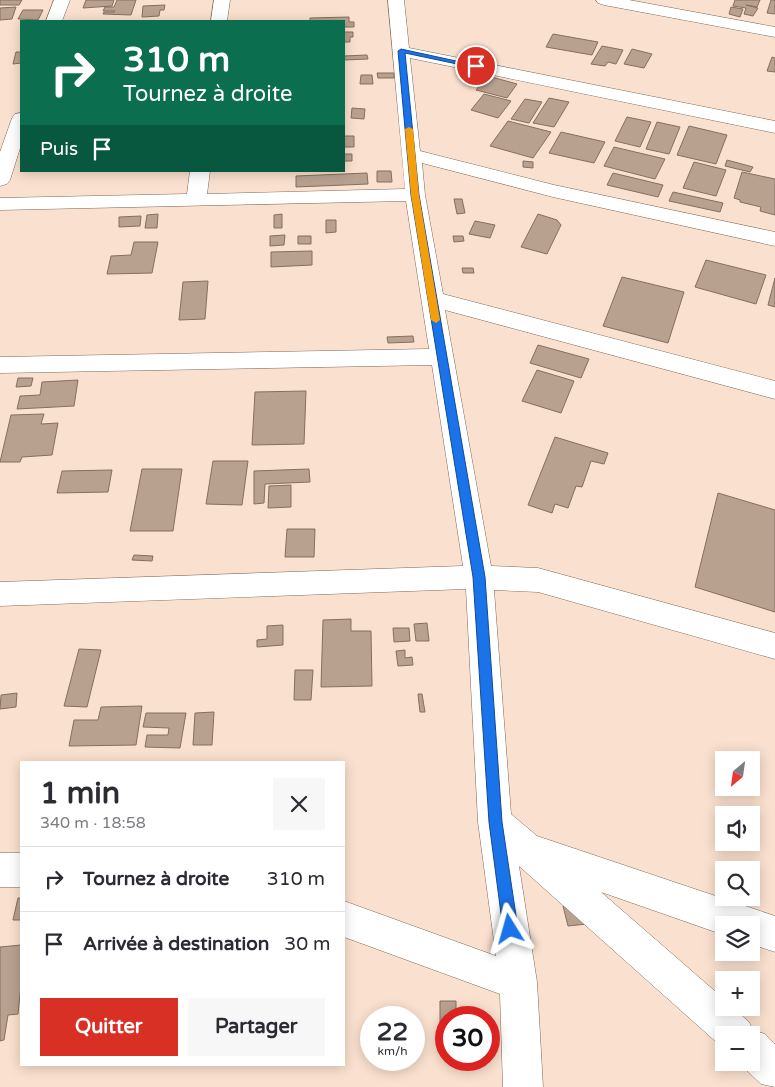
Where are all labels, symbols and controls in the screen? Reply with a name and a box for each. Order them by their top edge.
text: 310 m [123,39,230,81]
icon: right [40,40,105,105]
pin [455,45,497,87]
icon: arrive [462,52,490,80]
text: Tournez à droite [123,81,292,107]
icon: arrive [88,135,116,163]
text: Puis [40,138,78,160]
north arrow [715,751,760,796]
map controls [715,751,760,1071]
text: 1 min [40,775,120,812]
button: close [273,778,325,830]
button: sound [715,806,760,851]
text: 340 m · 18:58 [40,813,146,833]
button: search [715,861,760,906]
icon: right [40,865,68,893]
text: Tournez à droite [83,868,229,890]
text: 310 m [267,868,325,890]
position arrow [483,902,535,954]
button: layers [715,916,760,961]
icon: arrive [40,930,68,958]
text: Arrivée à destination [83,933,269,955]
text: 30 m [284,933,331,955]
button: + [715,971,760,1016]
button: Quitter [40,998,178,1056]
button: Partager [188,998,325,1056]
speed limit sign: 30 [435,1006,500,1071]
text: 22 [377,1017,408,1047]
button: − [715,1026,760,1071]
text: km/h [377,1044,408,1058]

